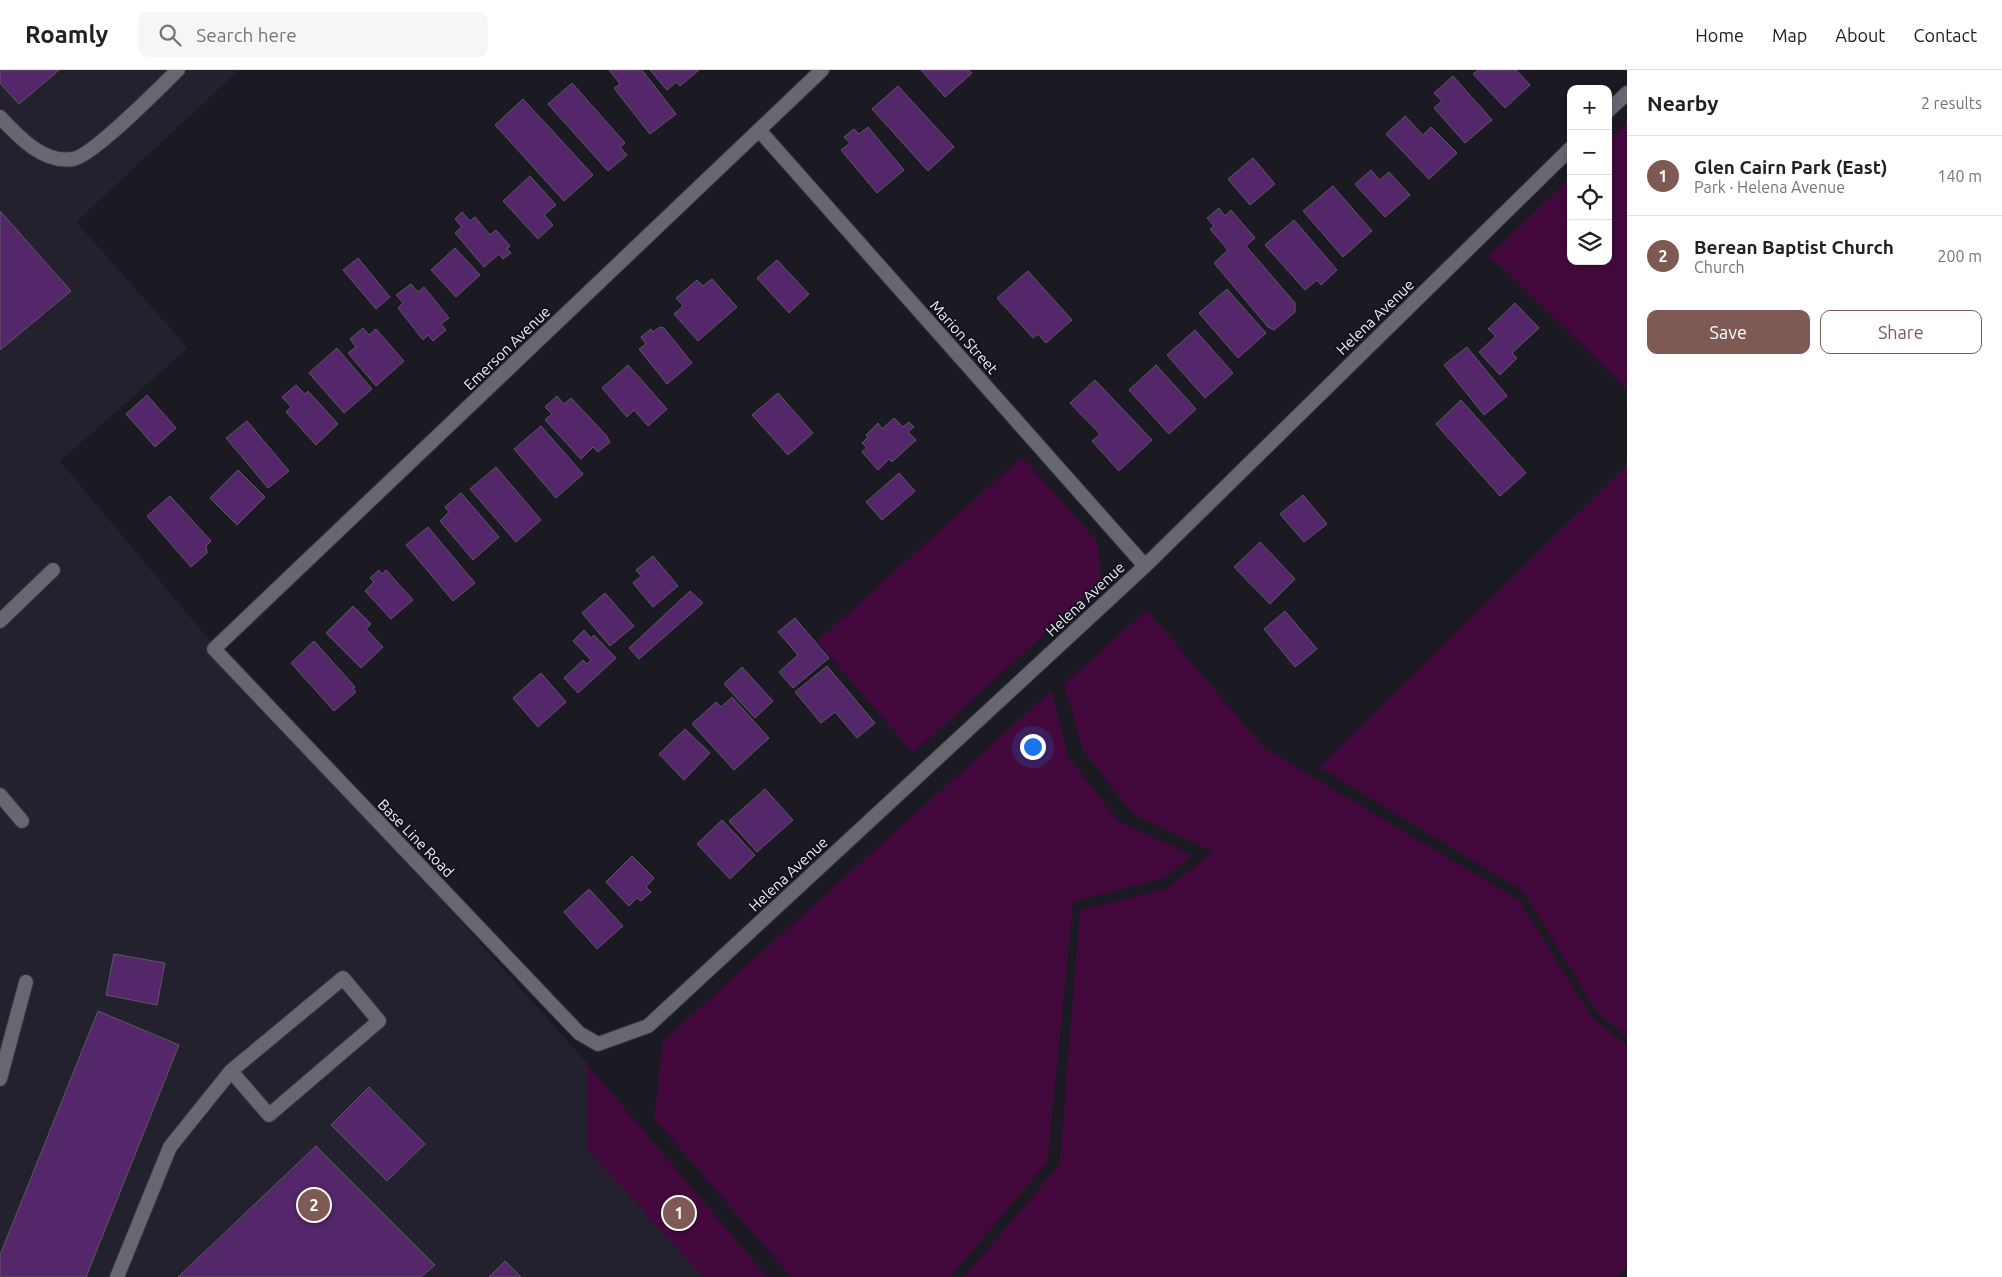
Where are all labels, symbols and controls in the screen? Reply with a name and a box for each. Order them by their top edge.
search box [138,12,488,57]
text: Roamly [25,21,108,48]
icon: search [156,21,184,49]
text: Search here [196,24,297,46]
text: Home [1695,25,1744,45]
text: Map [1772,25,1807,45]
text: About [1835,25,1885,45]
text: Contact [1913,25,1977,45]
map controls [1567,85,1612,265]
button: + [1567,85,1612,130]
text: Nearby [1647,91,1718,115]
text: 2 results [1921,94,1982,112]
button: − [1567,130,1612,175]
text: Glen Cairn Park (East) [1694,156,1888,178]
text: 1 [1658,167,1668,185]
text: 140 m [1937,167,1982,185]
button: locate [1567,175,1612,220]
text: Park · Helena Avenue [1694,178,1845,196]
button: layers [1567,220,1612,265]
text: Berean Baptist Church [1694,236,1894,258]
text: 2 [1658,247,1668,265]
text: 200 m [1937,247,1982,265]
text: Church [1694,258,1745,276]
street label: Helena Avenue [1333,276,1417,358]
street label: Marion Street [927,297,1001,377]
street label: Emerson Avenue [460,303,554,393]
button: Save [1647,310,1810,354]
button: Share [1820,310,1982,354]
street label: Helena Avenue [1042,558,1128,640]
your location [1020,734,1046,760]
street label: Base Line Road [375,796,457,880]
street label: Helena Avenue [745,833,831,915]
pin: 2 [298,1186,330,1224]
pin: 1 [663,1194,695,1232]

